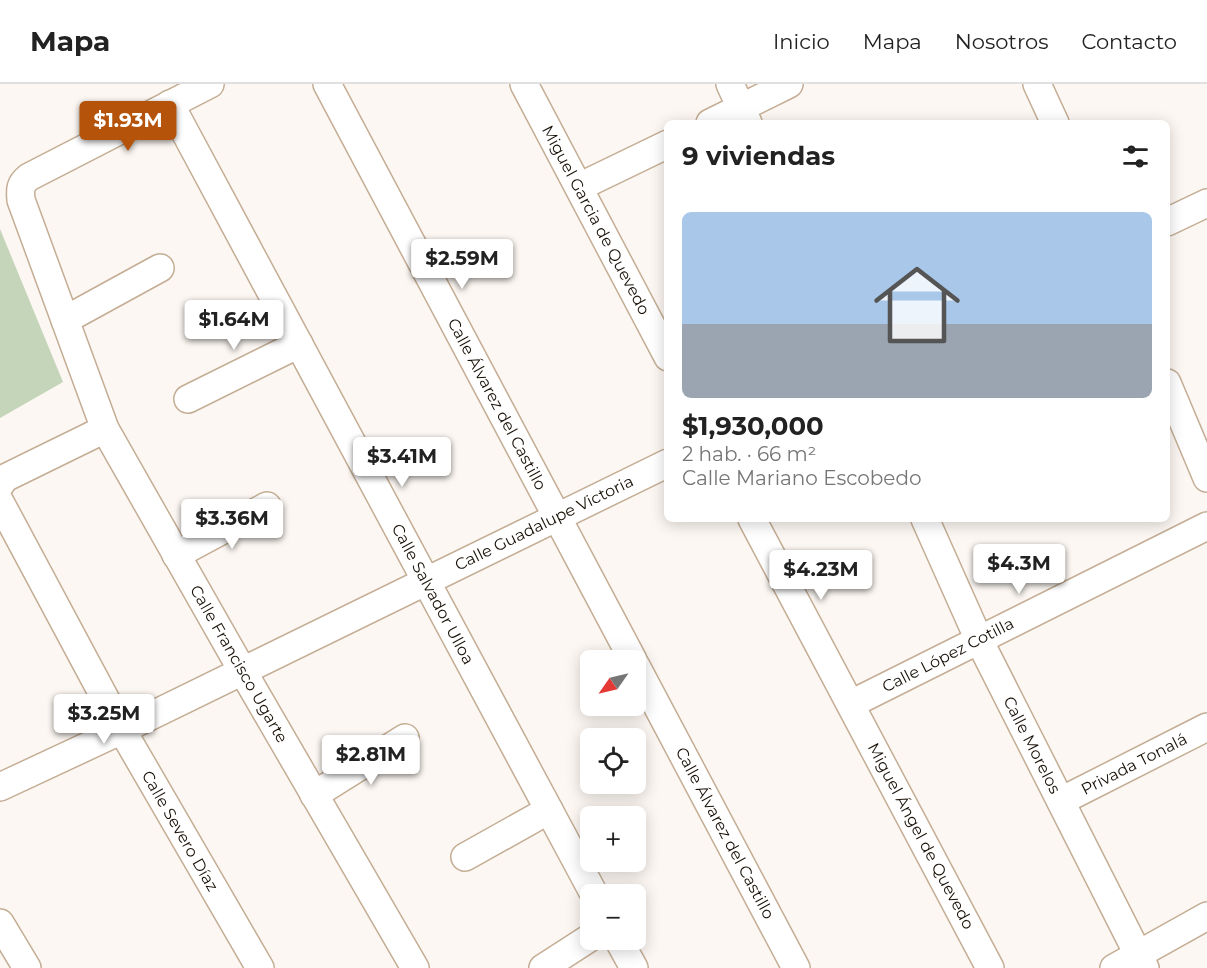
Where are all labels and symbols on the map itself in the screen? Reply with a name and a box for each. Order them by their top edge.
pin: $1.93M [79,101,177,152]
street label: Miguel Garcia de Quevedo [538,122,654,318]
pin: $2.59M [413,239,511,290]
pin: $1.64M [185,300,283,351]
street label: Calle Álvarez del Castillo [444,315,550,493]
pin: $3.41M [353,437,451,488]
street label: Calle Guadalupe Victoria [452,471,636,575]
pin: $3.36M [183,499,281,550]
street label: Calle Salvador Ulloa [388,520,478,668]
pin: $4.3M [977,544,1061,595]
pin: $4.23M [772,550,870,601]
street label: Calle Francisco Ugarte [186,582,292,746]
street label: Calle López Cotilla [879,614,1017,696]
north arrow [580,650,646,716]
street label: Calle Morelos [999,693,1065,797]
pin: $3.25M [55,694,153,745]
street label: Privada Tonalá [1078,729,1190,799]
pin: $2.81M [322,735,420,786]
street label: Miguel Ángel de Quevedo [864,740,978,932]
street label: Calle Álvarez del Castillo [672,744,778,922]
street label: Calle Severo Díaz [138,767,222,895]

